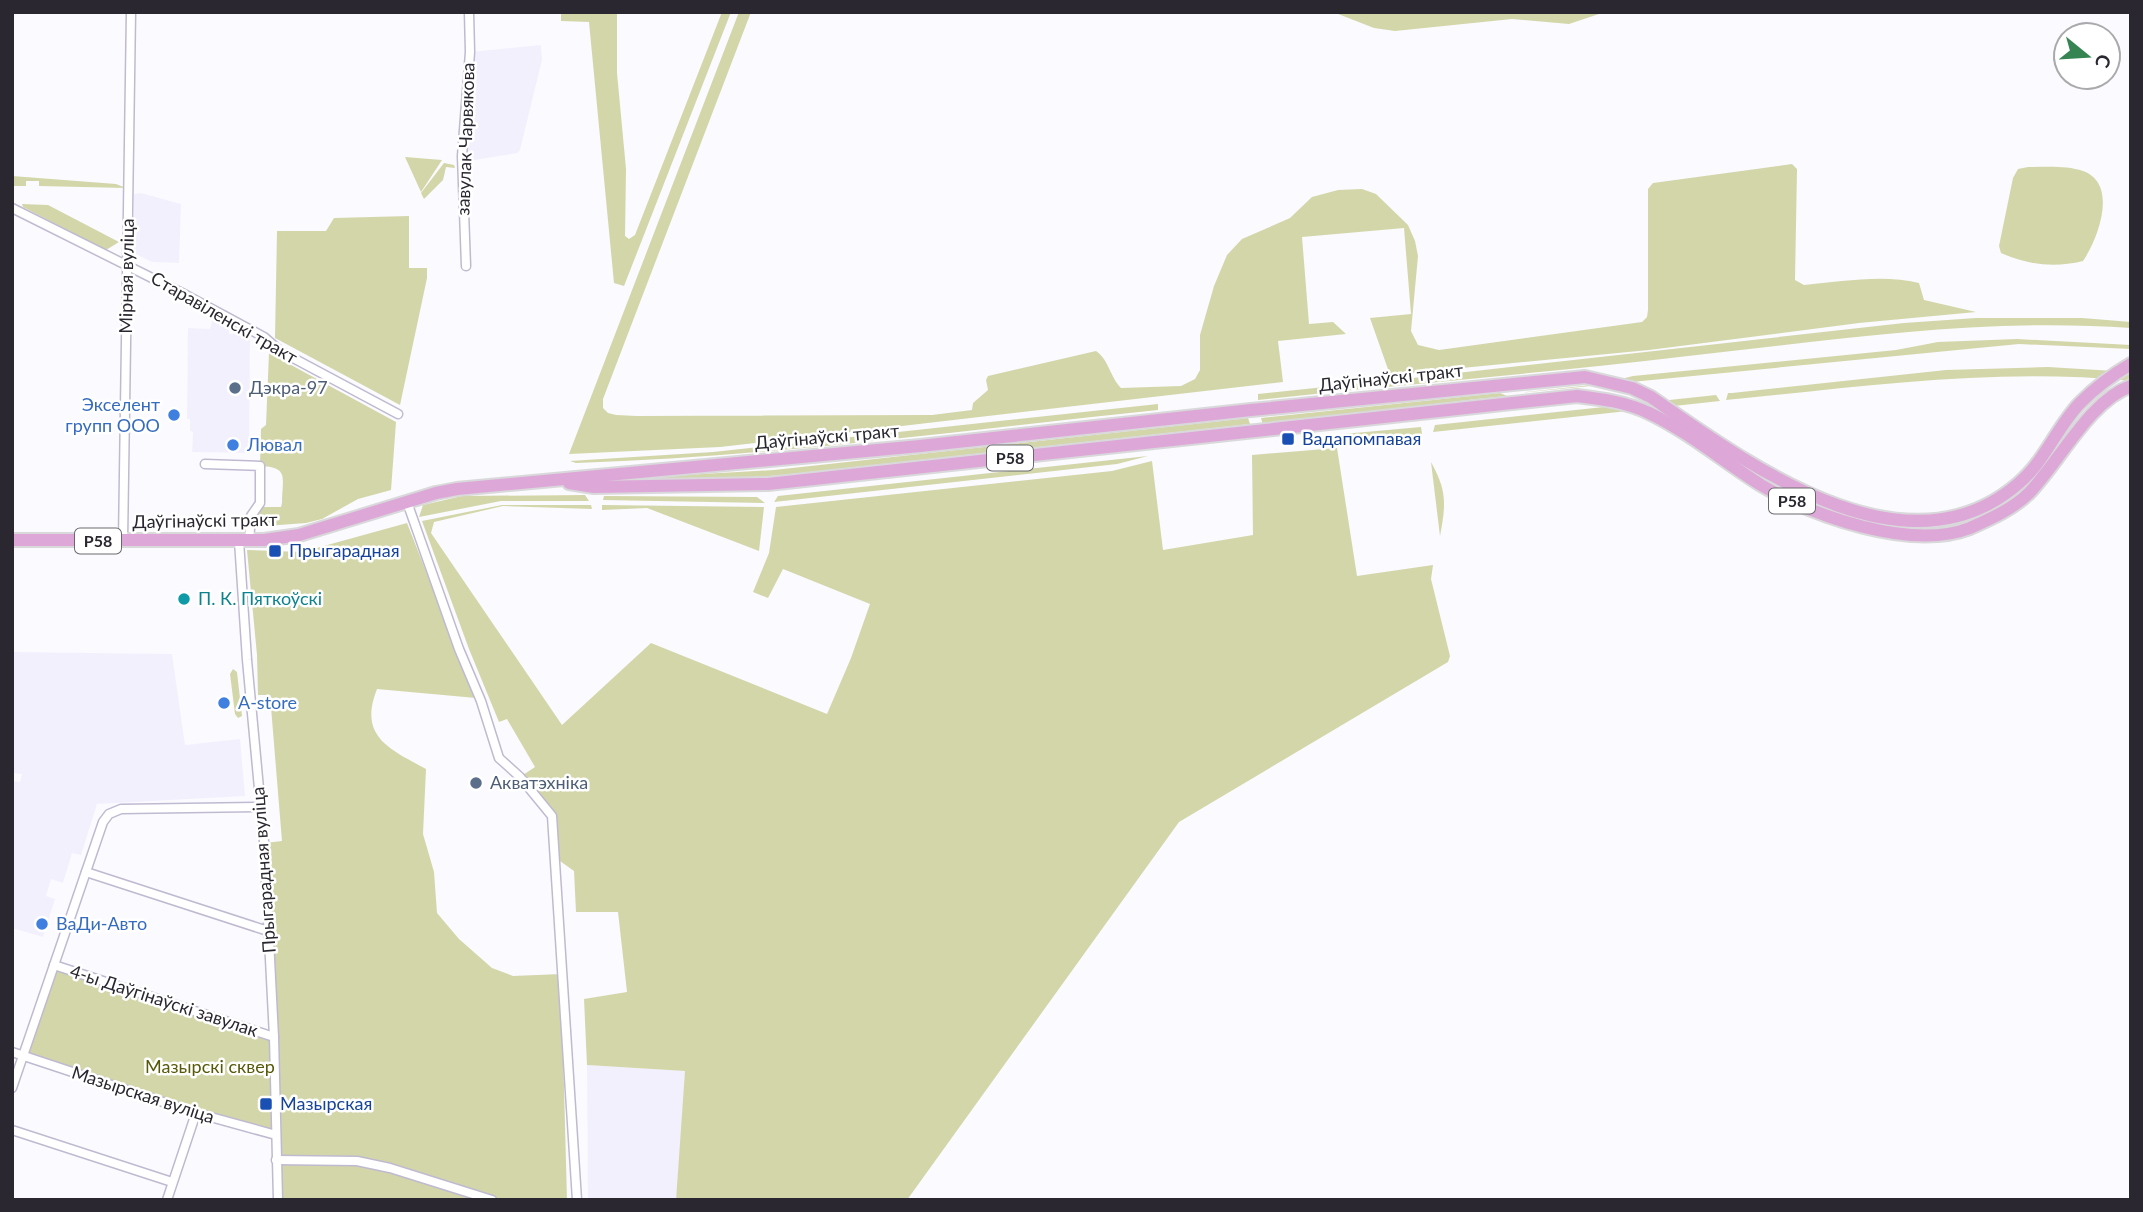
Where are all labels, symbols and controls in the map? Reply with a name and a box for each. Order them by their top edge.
north arrow [2052,21,2122,91]
text: С [2091,52,2117,71]
street label: завулак Чарвякова [451,62,479,216]
street label: Мірная вуліца [114,218,138,334]
street label: Старавіленскі тракт [147,266,302,368]
street label: Даўгінаўскі тракт [1318,358,1464,396]
place label: Дэкра-97 [249,376,328,398]
marker: Дэкра-97 [227,380,243,396]
place label: Экселент групп ООО [65,393,160,436]
marker: Экселент групп ООО [166,407,182,423]
street label: Даўгінаўскі тракт [754,419,900,453]
place label: Вадапомпавая [1302,427,1421,449]
marker: Вадапомпавая [1280,431,1296,447]
place label: Лювал [246,433,302,455]
marker: Лювал [225,437,241,453]
road number: Р58 [987,446,1033,471]
road number: Р58 [1769,488,1815,514]
street label: Даўгінаўскі тракт [132,508,278,532]
road number: Р58 [75,528,121,554]
place label: Прыгарадная [289,539,400,561]
marker: Прыгарадная [267,543,283,559]
place label: П. К. Пяткоўскі [198,587,322,609]
marker: П. К. Пяткоўскі [176,591,192,607]
place label: А-store [238,691,297,713]
marker: А-store [216,695,232,711]
place label: Акватэхніка [490,771,588,793]
marker: Акватэхніка [468,775,484,791]
street label: Прыгарадная вуліца [246,786,280,954]
place label: ВаДи-Авто [56,912,147,934]
marker: ВаДи-Авто [34,916,50,932]
street label: 4-ы Даўгінаўскі завулак [68,959,262,1041]
park label: Мазырскі сквер [145,1055,275,1077]
street label: Мазырская вуліца [69,1061,217,1127]
place label: Мазырская [280,1092,372,1114]
marker: Мазырская [258,1096,274,1112]

